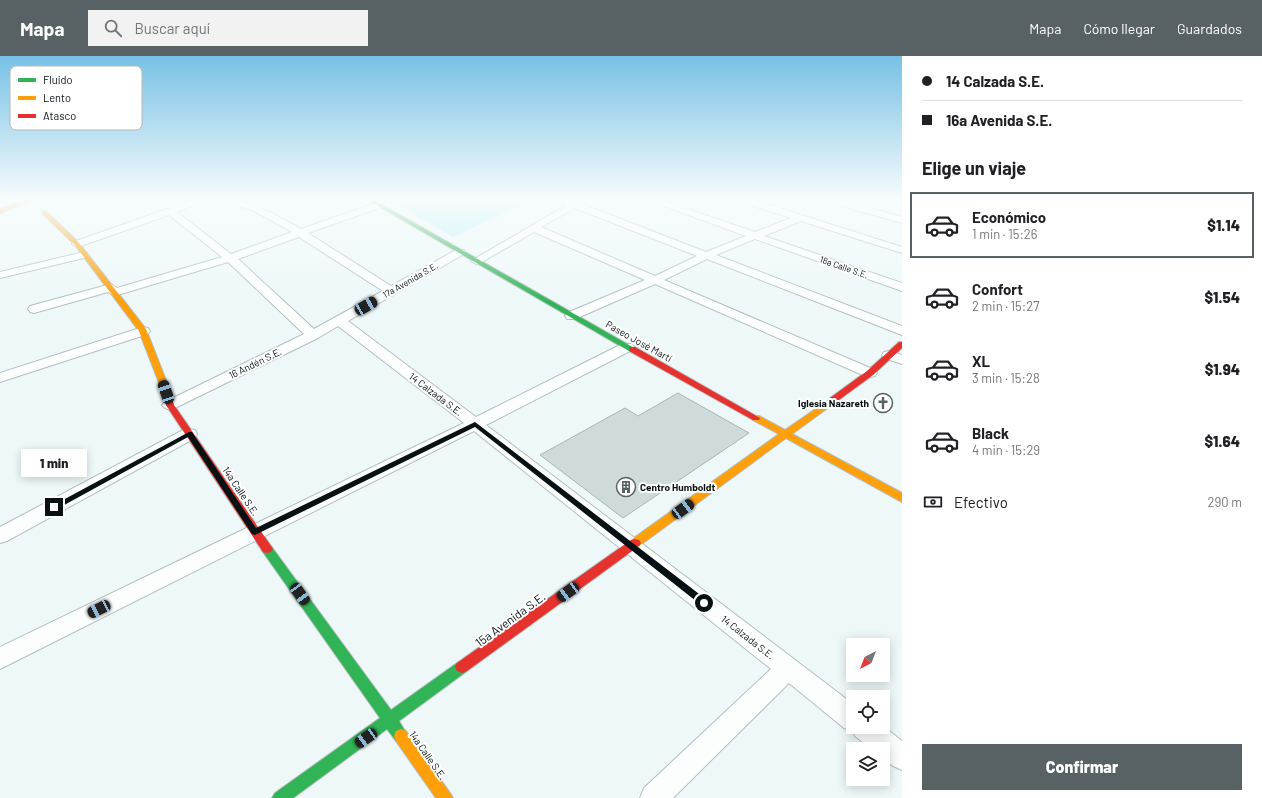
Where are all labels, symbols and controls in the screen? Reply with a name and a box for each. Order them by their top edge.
search box [88,10,368,46]
text: Mapa [20,17,64,40]
icon: search [102,17,124,39]
text: Buscar aquí [134,19,210,37]
text: Mapa [1029,20,1061,37]
text: Cómo llegar [1083,20,1155,37]
text: Guardados [1177,20,1242,37]
legend [10,66,142,130]
text: 14 Calzada S.E. [946,72,1044,90]
text: Fluido [43,73,72,86]
text: Lento [43,91,71,104]
text: Atasco [43,109,76,122]
text: 16a Avenida S.E. [946,111,1052,129]
text: Elige un viaje [922,157,1026,179]
icon: car [924,207,960,243]
text: Económico [972,208,1046,226]
text: $1.14 [1207,216,1240,234]
text: 1 min · 15:26 [972,226,1037,242]
street label: 18a Calle S.E. [818,254,870,280]
street label: 17a Avenida S.E. [380,260,440,300]
icon: car [924,279,960,315]
text: Confort [972,280,1023,298]
text: $1.54 [1204,288,1240,306]
car [353,295,379,317]
text: 2 min · 15:27 [972,298,1039,314]
street label: Paseo José Martí [604,318,674,364]
street label: 16 Andén S.E. [227,345,283,381]
icon: car [924,351,960,387]
text: XL [972,352,990,370]
text: $1.94 [1205,360,1240,378]
street label: 14 Calzada S.E. [407,370,465,418]
text: 3 min · 15:28 [972,370,1040,386]
car [156,379,176,405]
church icon: Iglesia Nazareth [872,392,894,414]
place label: Iglesia Nazareth [798,397,869,409]
icon: car [924,423,960,459]
text: Black [972,424,1009,442]
text: $1.64 [1204,432,1240,450]
text: 4 min · 15:29 [972,442,1040,458]
callout: 1 min [21,449,87,477]
text: 1 min [40,455,68,471]
street label: 14a Calle S.E. [220,464,262,518]
building icon: Centro Humboldt [615,476,637,498]
place label: Centro Humboldt [640,481,715,493]
icon: cash [922,491,944,513]
text: Efectivo [954,493,1008,511]
text: 290 m [1208,494,1242,510]
car [670,497,696,521]
route end [45,498,63,516]
car [555,580,581,604]
car [288,581,312,607]
street label: 15a Avenida S.E. [472,589,548,649]
route start [695,594,713,612]
car [86,598,112,620]
street label: 14 Calzada S.E. [719,613,777,661]
north arrow [846,638,890,682]
map controls [846,638,890,786]
button: locate [846,690,890,734]
car [353,726,379,750]
street label: 14a Calle S.E. [407,728,449,782]
button: layers [846,742,890,786]
button: Confirmar [922,744,1242,790]

